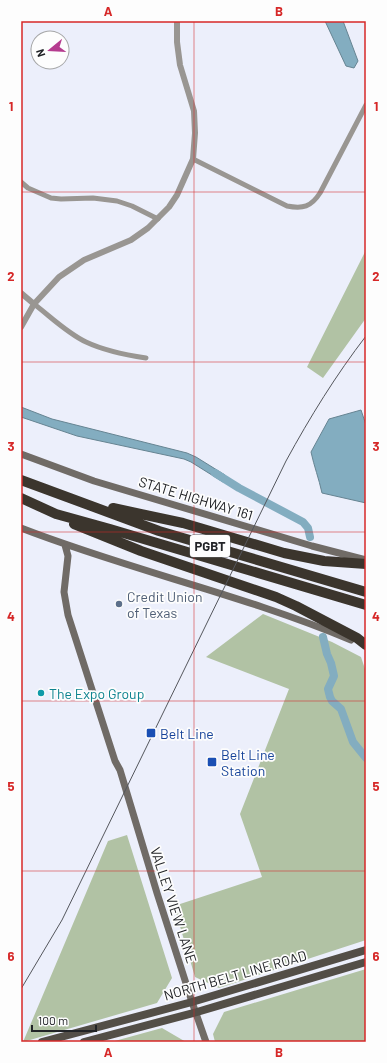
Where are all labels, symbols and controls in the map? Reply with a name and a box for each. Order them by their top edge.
text: A [104,3,113,19]
text: B [275,3,283,19]
north arrow [30,30,70,70]
text: N [33,48,47,59]
text: 1 [9,98,13,114]
text: 1 [374,98,378,114]
text: 2 [7,268,15,284]
text: 2 [372,268,380,284]
text: 3 [7,438,15,454]
text: 3 [372,438,380,454]
street label: STATE HIGHWAY 161 [137,473,255,523]
road number: PGBT [190,535,230,557]
place label: Credit Union of Texas [127,588,202,621]
marker: Credit Union of Texas [114,599,124,609]
text: 4 [7,608,15,624]
text: 4 [372,608,380,624]
place label: The Expo Group [49,685,144,702]
marker: The Expo Group [36,688,46,698]
place label: Belt Line [160,725,214,742]
marker: Belt Line [145,727,157,739]
place label: Belt Line Station [221,746,275,779]
marker: Belt Line Station [206,756,218,768]
text: 5 [7,778,15,794]
text: 5 [372,778,380,794]
street label: VALLEY VIEW LANE [147,845,201,965]
street label: NORTH BELT LINE ROAD [162,946,308,1004]
text: 6 [8,948,15,964]
text: 6 [373,948,380,964]
scale bar [32,1007,96,1033]
text: 100 m [38,1013,68,1027]
text: A [104,1044,113,1060]
text: B [275,1044,283,1060]

